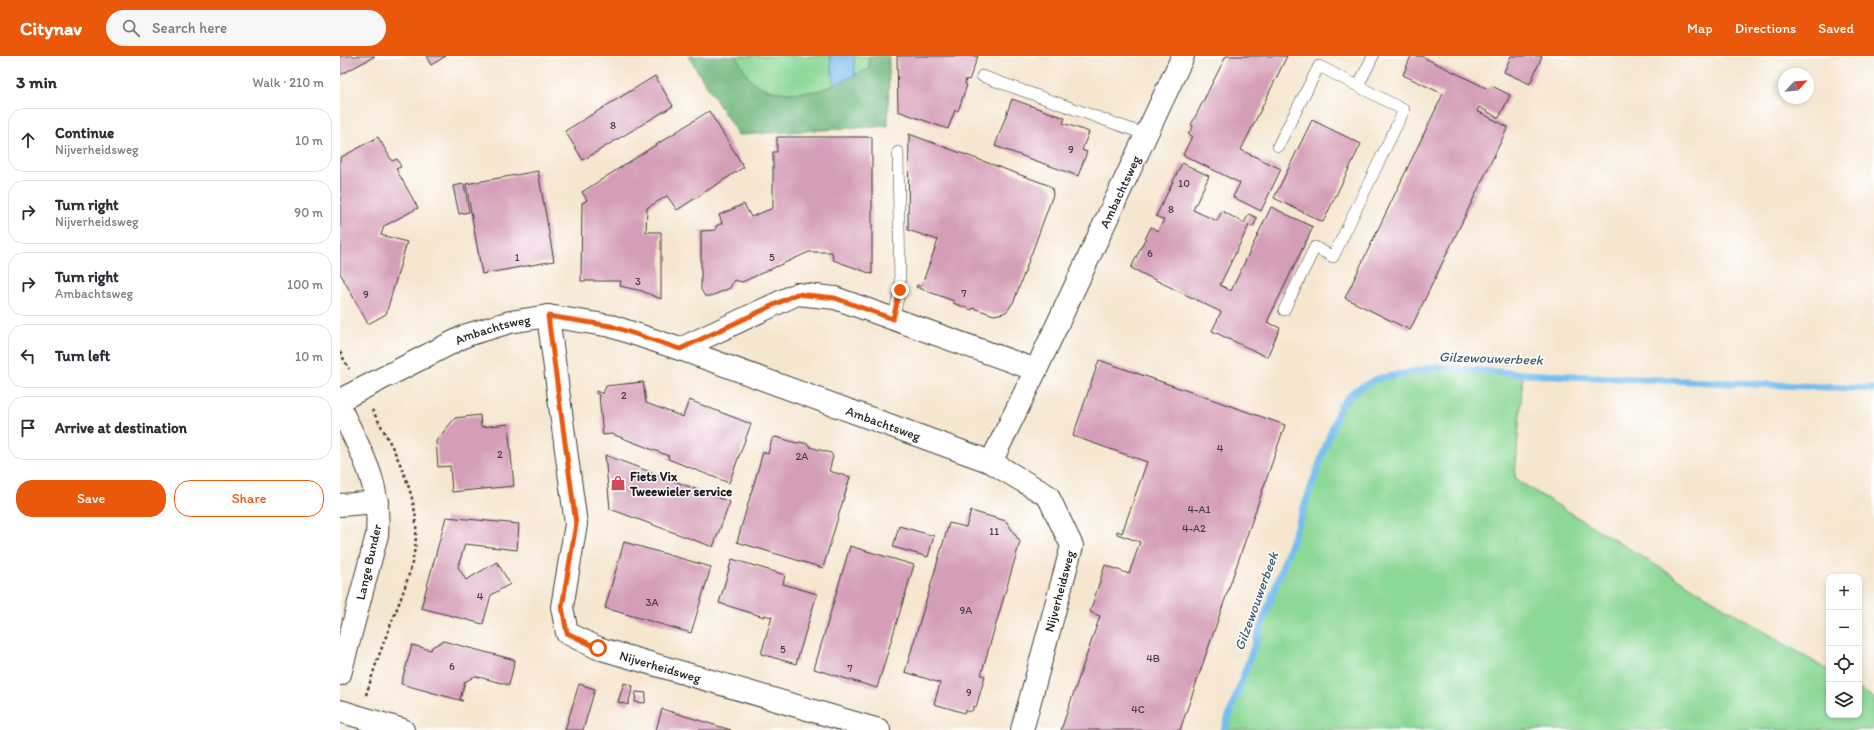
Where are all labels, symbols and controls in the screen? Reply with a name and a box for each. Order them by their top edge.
search box [106,10,386,46]
text: Citynav [20,17,82,40]
icon: search [120,17,142,39]
text: Search here [152,19,227,37]
text: Map [1687,20,1713,37]
text: Directions [1735,20,1796,37]
text: Saved [1818,20,1854,37]
north arrow [1778,68,1814,104]
text: 3 min [16,72,57,92]
text: Walk · 210 m [253,75,324,90]
house number: 8 [610,119,616,132]
text: Continue [55,124,114,142]
icon: ahead [17,129,39,151]
text: 10 m [295,133,323,148]
text: Nijverheidsweg [55,142,139,157]
house number: 9 [1068,143,1074,156]
street label: Ambachtsweg [1097,153,1144,230]
house number: 10 [1178,177,1190,190]
text: Turn right [55,196,119,214]
icon: right [17,201,39,223]
house number: 8 [1168,203,1174,216]
text: 90 m [294,205,323,220]
text: Nijverheidsweg [55,214,139,229]
house number: 6 [1147,247,1153,260]
house number: 1 [514,251,520,264]
house number: 5 [769,251,775,264]
text: Turn right [55,268,119,286]
icon: right [17,273,39,295]
house number: 3 [635,275,641,288]
text: 100 m [287,277,323,292]
route end [891,281,909,299]
text: Ambachtsweg [55,286,133,301]
house number: 7 [961,287,967,300]
house number: 9 [363,288,369,301]
street label: Ambachtsweg [452,312,532,348]
icon: left [17,345,39,367]
text: Turn left [55,347,110,365]
water label: Gilzewouwerbeek [1439,348,1544,369]
text: 10 m [295,349,323,364]
house number: 2 [621,389,627,402]
street label: Ambachtsweg [844,403,923,444]
icon: arrive [17,417,39,439]
text: Arrive at destination [55,419,187,437]
house number: 4 [1217,442,1224,455]
house number: 2 [497,448,503,461]
house number: 2A [796,450,808,463]
place label: Fiets Vix Tweewieler service [629,469,732,499]
shop icon: Fiets Vix Tweewieler service [609,474,627,492]
button: Save [16,480,166,517]
button: Share [174,480,324,517]
house number: 4-A1 [1187,503,1211,516]
house number: 4-A2 [1182,522,1206,535]
street label: Lange Bunder [352,523,385,602]
house number: 11 [989,525,999,538]
street label: Nijverheidsweg [1041,548,1078,633]
water label: Gilzewouwerbeek [1231,549,1283,653]
map controls [1826,574,1862,718]
button: + [1826,574,1862,610]
house number: 4 [477,590,484,603]
house number: 3A [645,596,659,609]
house number: 9A [960,604,972,617]
button: − [1826,610,1862,646]
route start [589,639,607,657]
house number: 5 [780,643,786,656]
button: locate [1826,646,1862,682]
street label: Nijverheidsweg [618,648,703,686]
house number: 4B [1146,652,1160,665]
house number: 6 [449,660,455,673]
house number: 7 [847,662,853,675]
button: layers [1826,682,1862,718]
house number: 9 [966,686,972,699]
house number: 4C [1131,703,1145,716]

